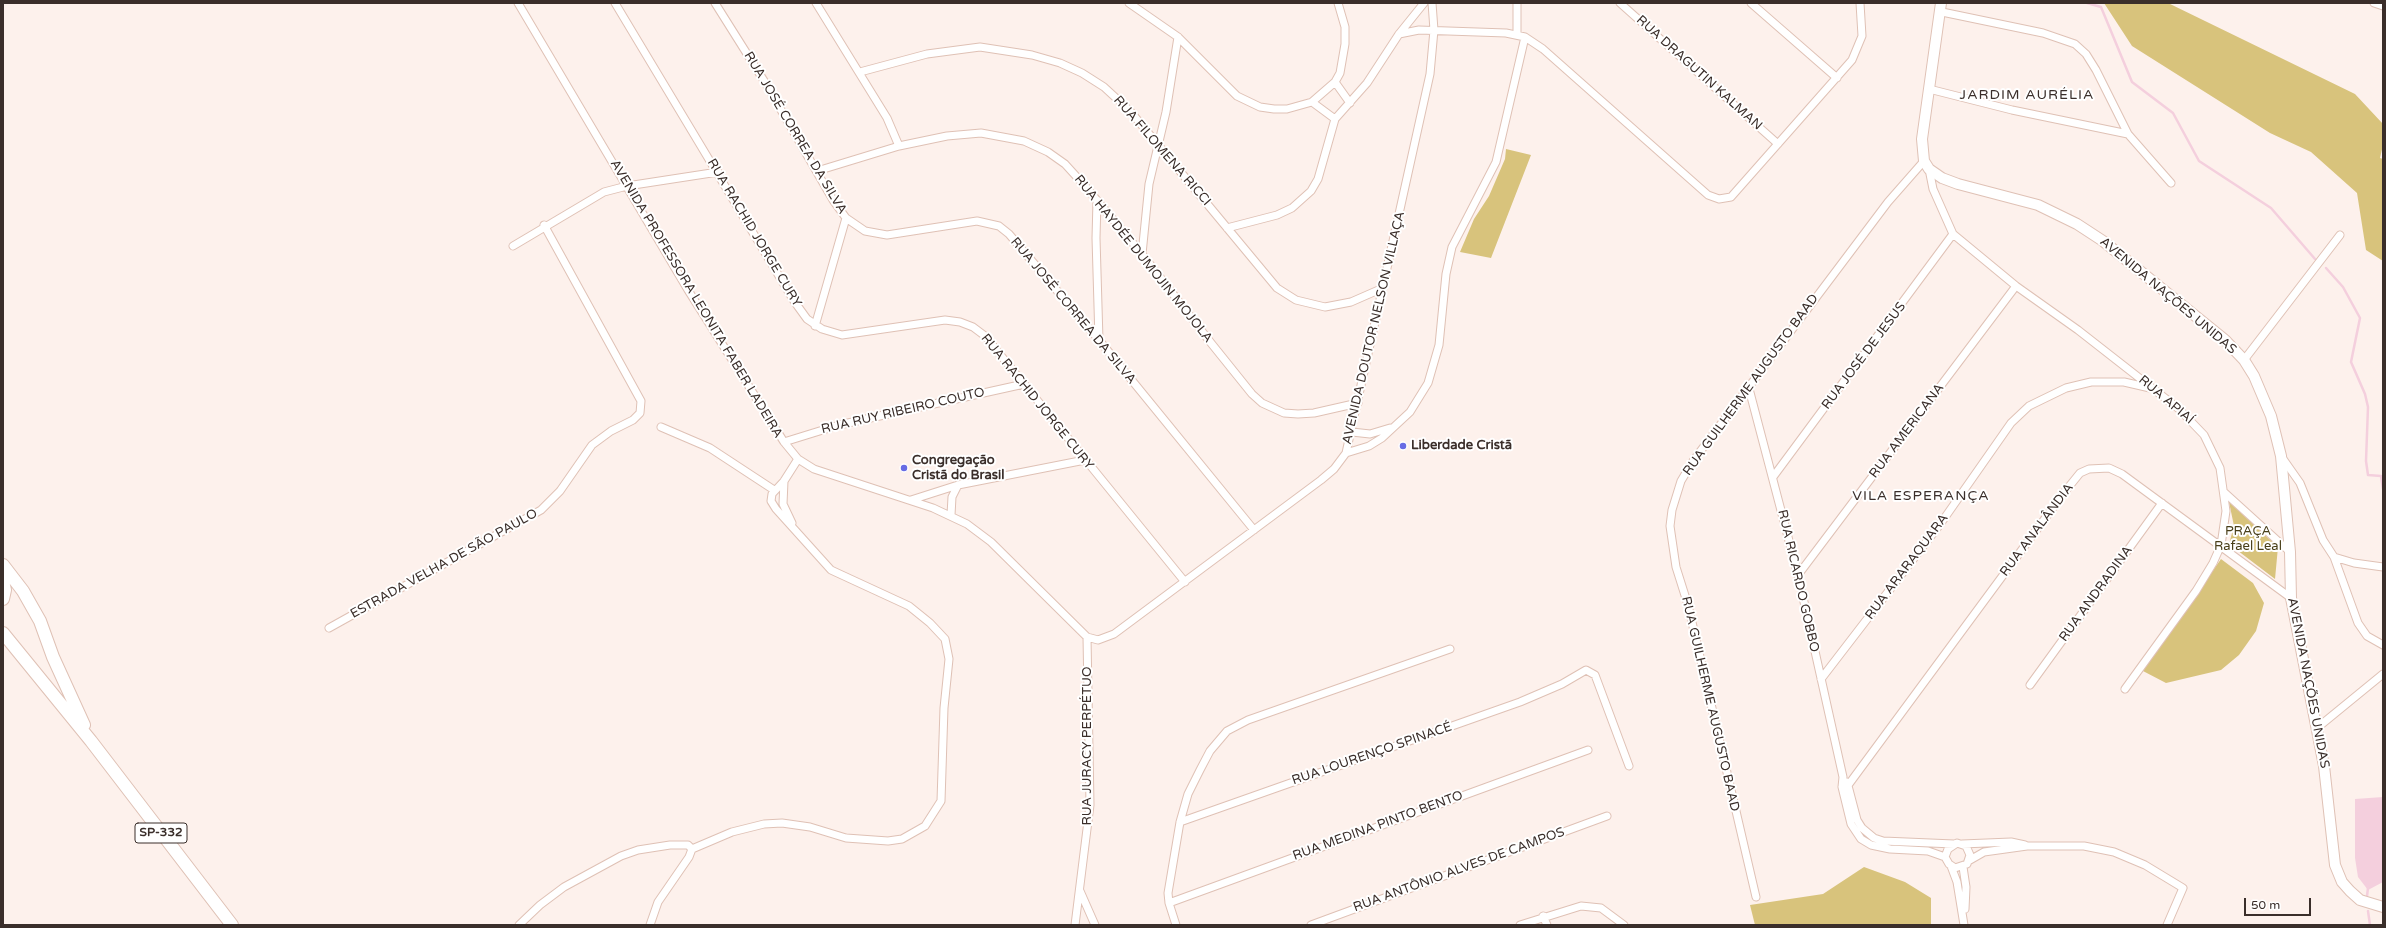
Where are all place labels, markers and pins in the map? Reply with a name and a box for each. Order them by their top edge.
place label: Liberdade Cristã [1411,438,1512,454]
marker: Liberdade Cristã [1398,441,1408,451]
place label: Congregação Cristã do Brasil [912,453,1004,484]
marker: Congregação Cristã do Brasil [899,463,909,473]

